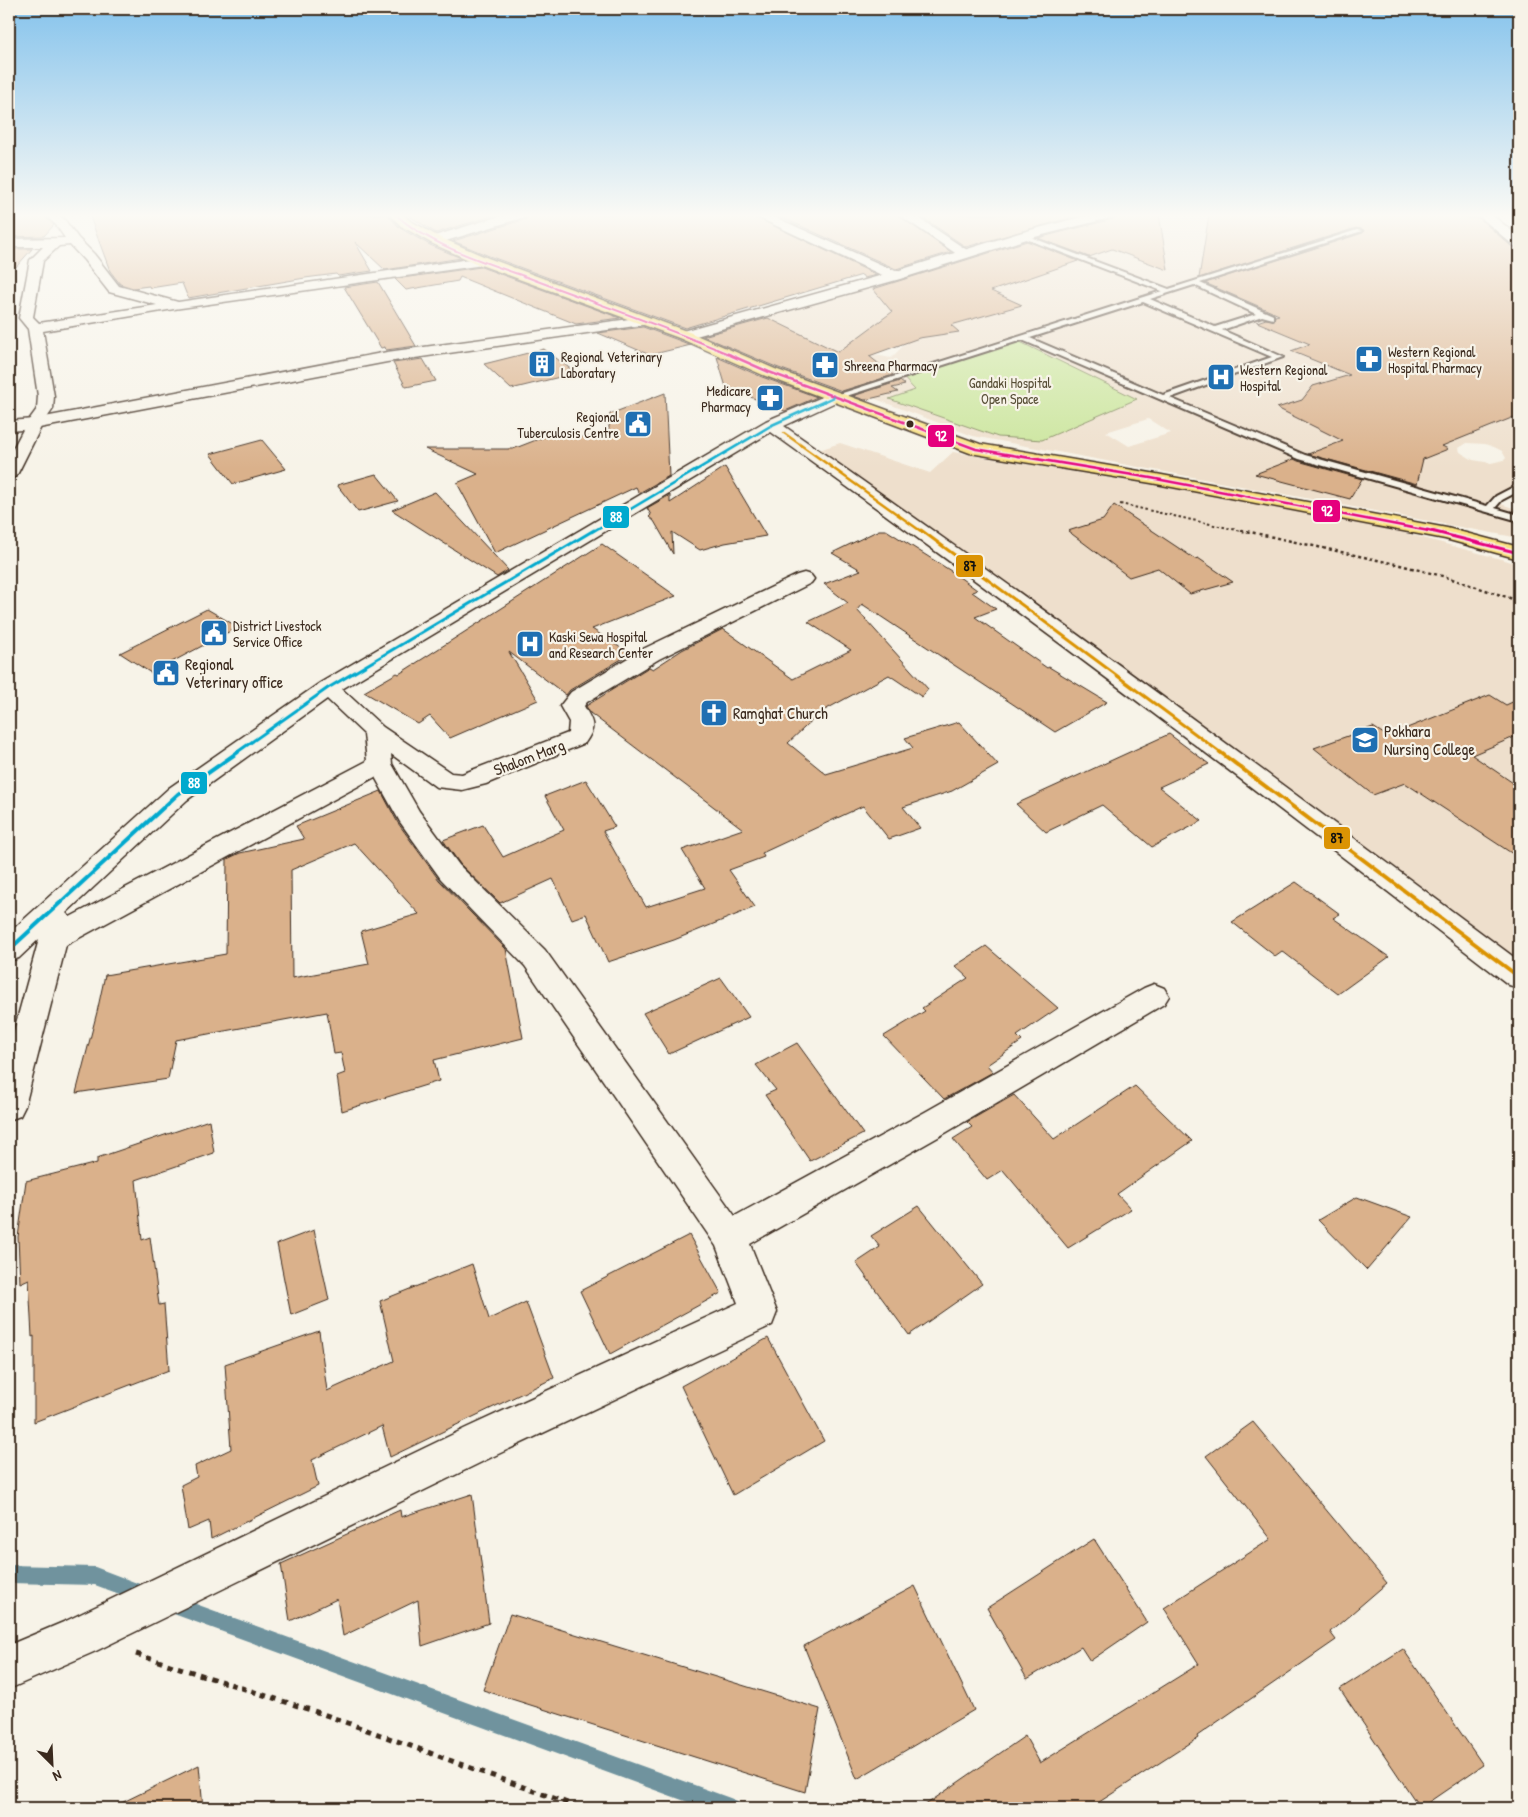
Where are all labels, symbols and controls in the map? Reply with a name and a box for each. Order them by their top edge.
place label: Western Regional Hospital Pharmacy [1388,342,1482,378]
pharmacy icon: Western Regional Hospital Pharmacy [1354,344,1384,374]
place label: Regional Veterinary Laboratary [561,347,662,383]
building icon: Regional Veterinary Laboratary [527,349,557,379]
pharmacy icon: Shreena Pharmacy [810,350,840,380]
place label: Shreena Pharmacy [844,356,938,376]
place label: Western Regional Hospital [1240,360,1328,396]
hospital icon: Western Regional Hospital [1206,362,1236,392]
park label: Gandaki Hospital Open Space [969,373,1051,409]
place label: Medicare Pharmacy [701,381,751,417]
pharmacy icon: Medicare Pharmacy [755,383,785,413]
place label: Regional Tuberculosis Centre [517,407,619,442]
public building icon: Regional Tuberculosis Centre [623,409,653,439]
unlabelled marker [905,419,915,429]
line badge: 92 [927,424,955,448]
text: 92 [935,426,947,445]
line badge: 92 [1312,499,1341,523]
text: 92 [1321,501,1333,520]
line badge: 88 [602,505,630,529]
text: 88 [610,507,622,526]
line badge: 87 [955,554,984,578]
text: 87 [964,556,977,575]
place label: District Livestock Service Office [233,616,322,651]
public building icon: District Livestock Service Office [199,618,229,648]
place label: Kaski Sewa Hospital and Research Center [549,627,654,662]
hospital icon: Kaski Sewa Hospital and Research Center [515,629,545,659]
place label: Regional Veterinary office [185,653,284,693]
public building icon: Regional Veterinary office [151,658,181,688]
church icon: Ramghat Church [699,698,729,728]
place label: Ramghat Church [733,702,828,724]
place label: Pokhara Nursing College [1384,720,1475,760]
school or university icon: Pokhara Nursing College [1350,725,1380,755]
street label: Shalom Marg [490,733,568,781]
line badge: 88 [180,771,208,795]
text: 88 [188,773,200,792]
line badge: 87 [1323,826,1351,850]
text: 87 [1331,828,1344,847]
north arrow [28,1740,78,1790]
text: N [50,1766,65,1787]

